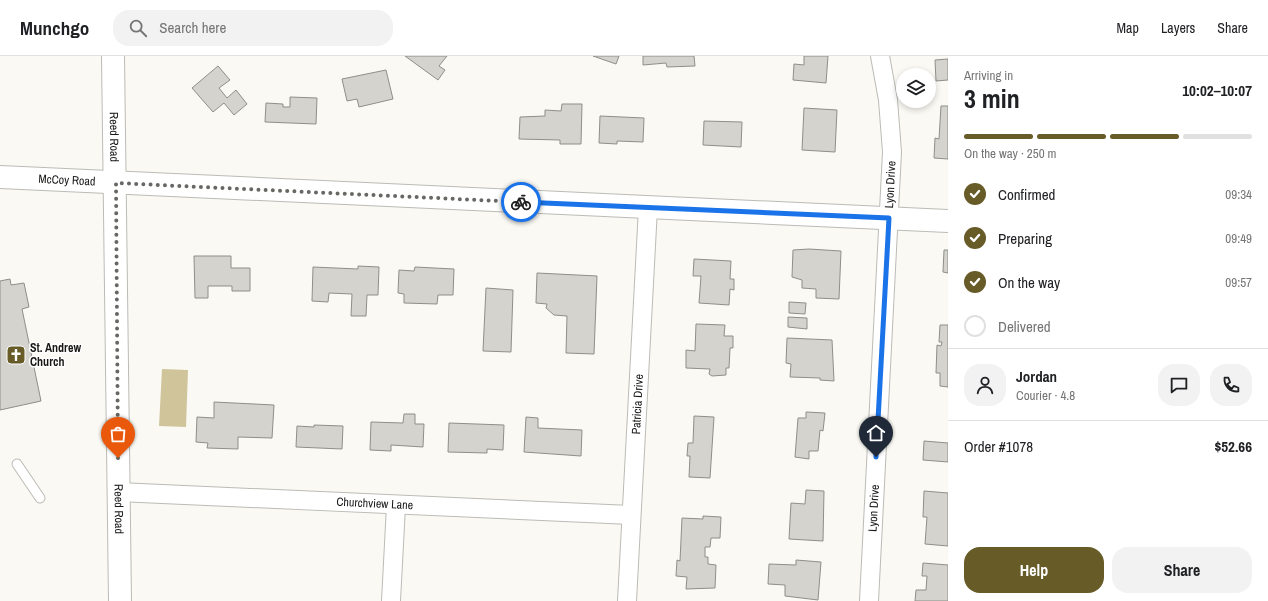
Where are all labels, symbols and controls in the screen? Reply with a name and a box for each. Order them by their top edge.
search box [113,10,393,46]
text: Munchgo [20,15,89,41]
icon: search [127,17,149,39]
text: Search here [159,17,226,38]
text: Map [1117,19,1139,37]
text: Layers [1161,19,1195,37]
text: Share [1217,19,1248,37]
text: Arriving in [964,67,1013,84]
map controls [896,68,936,108]
button: layers [896,68,936,108]
text: 10:02–10:07 [1182,80,1252,101]
text: 3 min [964,81,1020,116]
street label: Reed Road [106,112,122,162]
text: On the way · 250 m [964,145,1056,162]
street label: Lyon Drive [881,161,900,209]
street label: McCoy Road [38,171,96,189]
courier [501,182,541,222]
icon: check [964,183,986,205]
text: Confirmed [998,184,1055,205]
text: 09:34 [1225,186,1252,203]
icon: bike [510,191,532,213]
icon: check [964,227,986,249]
text: Preparing [998,228,1052,249]
text: 09:49 [1225,230,1252,247]
icon: check [964,271,986,293]
text: On the way [998,272,1060,293]
text: 09:57 [1225,274,1252,291]
text: Delivered [998,316,1051,337]
place label: St. Andrew Church [30,340,81,370]
church icon: St. Andrew Church [5,344,27,366]
button: person [964,364,1006,406]
button: chat [1158,364,1200,406]
button: phone [1210,364,1252,406]
text: Jordan [1016,366,1057,387]
street label: Patricia Drive [628,374,647,435]
text: Courier · 4.8 [1016,387,1075,404]
pin [859,416,893,457]
pin [101,417,135,458]
icon: home [865,422,887,444]
icon: bag [107,423,129,445]
text: Order #1078 [964,436,1033,457]
text: $52.66 [1214,436,1252,457]
street label: Reed Road [110,484,127,534]
street label: Lyon Drive [865,484,883,532]
street label: Churchview Lane [336,494,413,513]
button: Help [964,547,1104,593]
button: Share [1112,547,1252,593]

